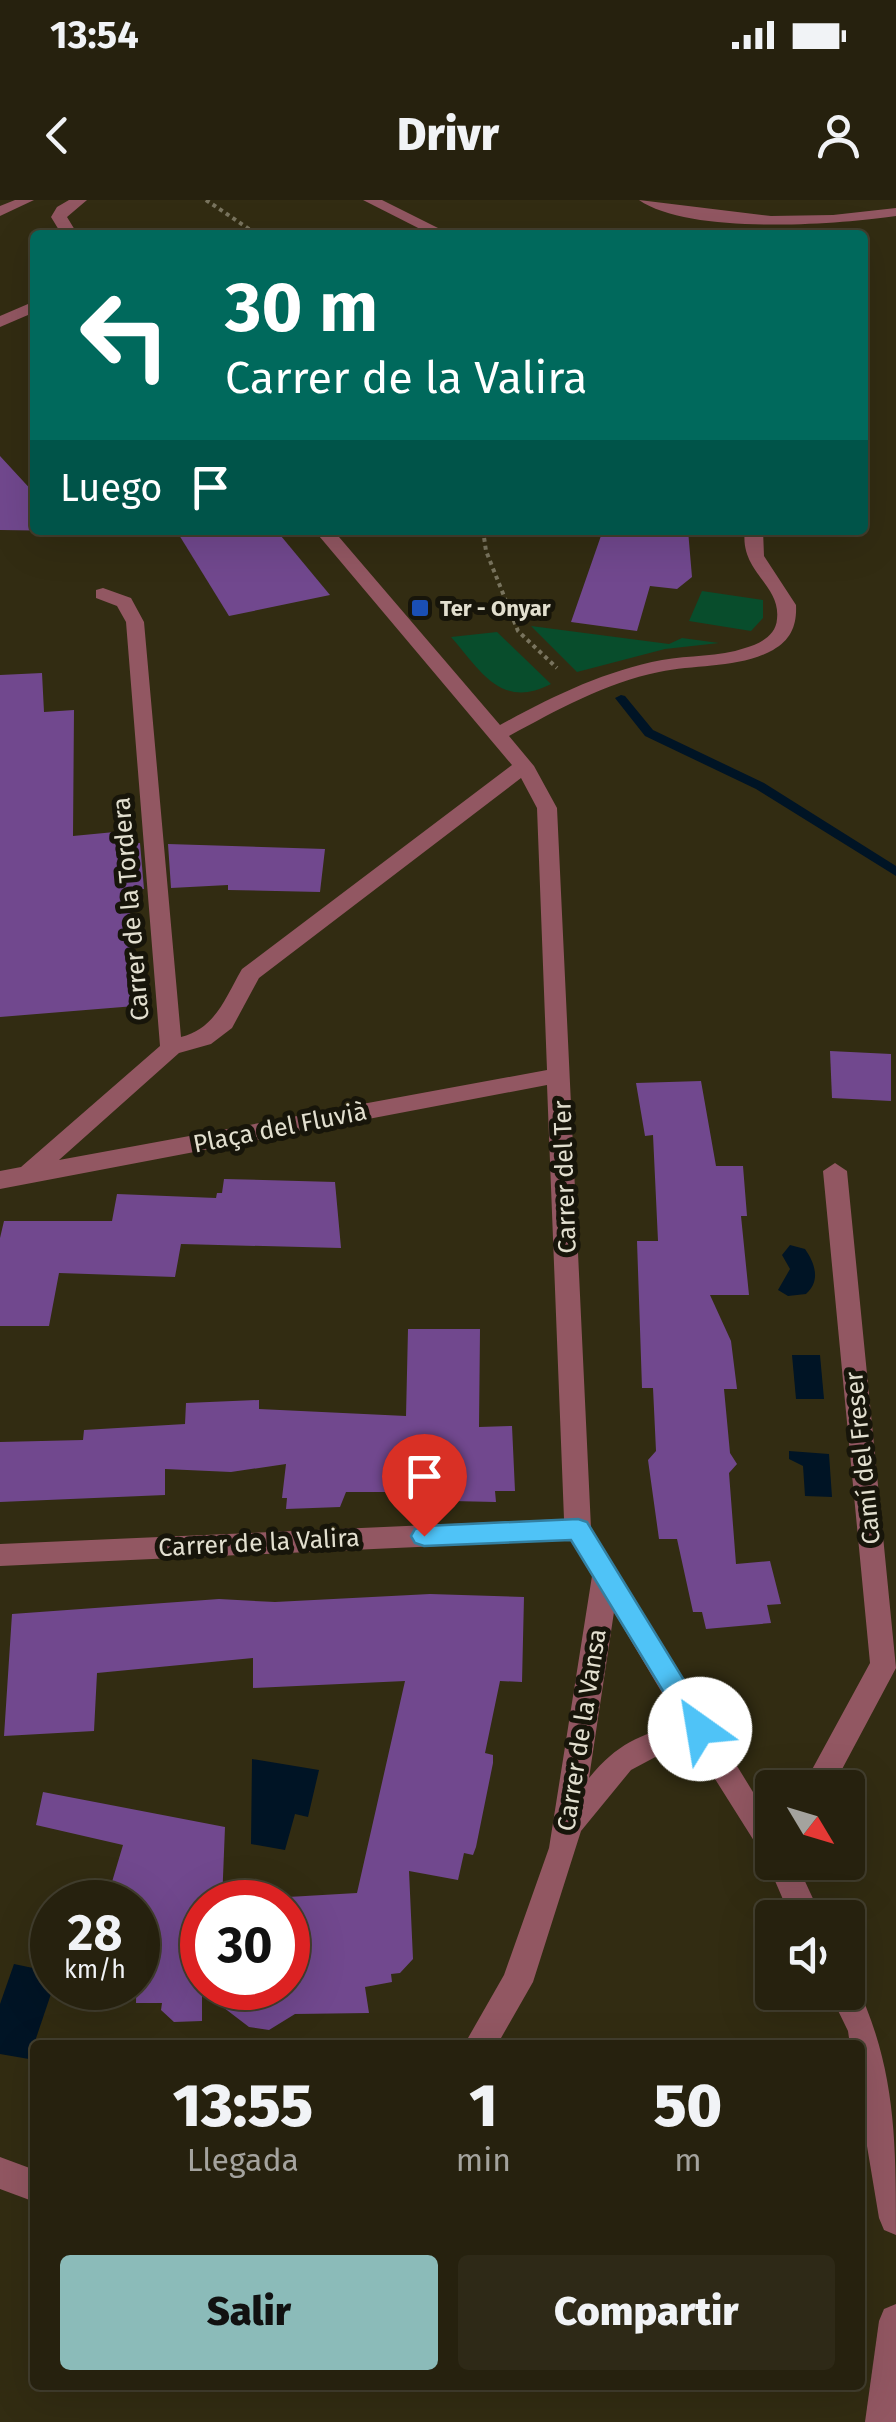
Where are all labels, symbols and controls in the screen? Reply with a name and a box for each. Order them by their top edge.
text: 13:54 [50,12,139,58]
icon: back [30,108,85,163]
text: Drivr [397,108,499,162]
icon: person [811,108,866,163]
text: 30 m [225,266,378,350]
icon: left [60,270,190,400]
text: Carrer de la Valira [225,351,588,405]
icon: arrive [183,460,238,515]
text: Luego [60,465,163,511]
place label: Ter - Onyar [440,595,551,622]
marker: Ter - Onyar [409,597,431,619]
street label: Carrer de la Tordera [106,796,156,1022]
street label: Plaça del Fluvià [191,1096,369,1160]
street label: Carrer del Ter [547,1100,583,1254]
street label: Camí del Freser [839,1370,887,1546]
pin [382,1434,467,1537]
icon: arrive [397,1449,452,1504]
street label: Carrer de la Valira [158,1523,360,1563]
street label: Carrer de la Vansa [551,1627,613,1833]
position arrow [648,1677,752,1781]
north arrow [755,1770,865,1880]
map controls [755,1770,865,2010]
speed limit sign: 30 [180,1880,310,2010]
button: sound [755,1900,865,2010]
text: 28 [68,1903,122,1963]
text: km/h [64,1955,126,1985]
text: 13:55 [173,2070,313,2142]
text: 1 [469,2070,498,2142]
text: 50 [654,2070,722,2142]
text: Llegada [187,2141,299,2179]
text: min [456,2141,511,2179]
text: m [674,2141,702,2179]
button: Salir [60,2255,438,2370]
button: Compartir [458,2255,835,2370]

